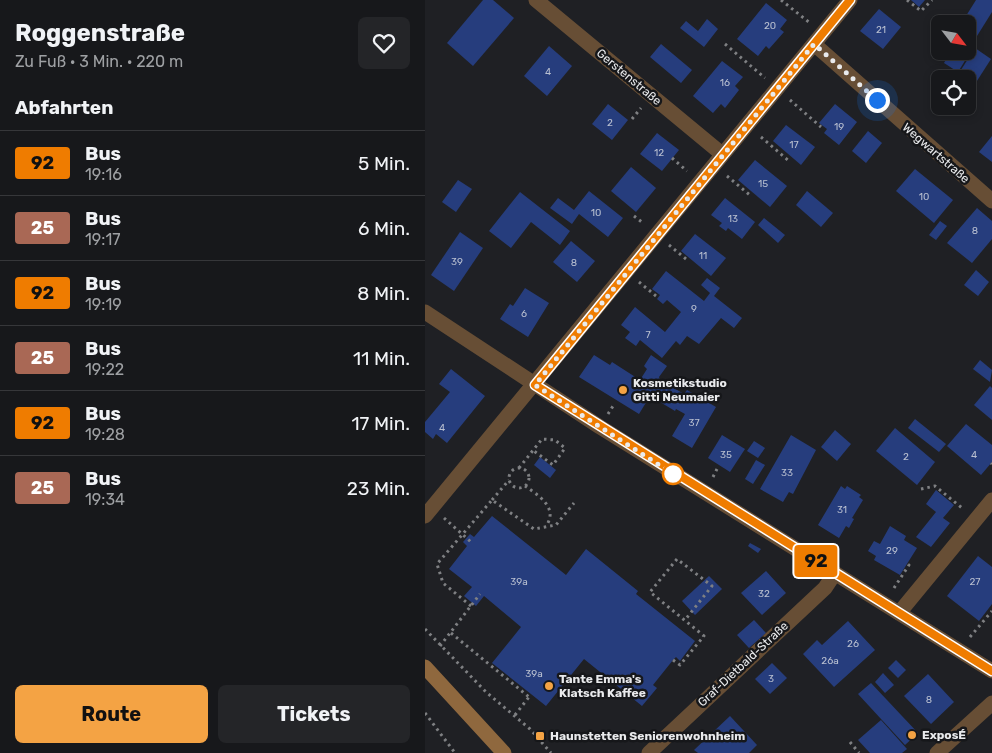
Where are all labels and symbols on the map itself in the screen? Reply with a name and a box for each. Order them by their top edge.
north arrow [931,15,976,60]
house number: 20 [764,20,776,32]
house number: 21 [876,24,886,36]
street label: Gerstenstraße [594,46,664,108]
house number: 4 [545,66,551,78]
house number: 16 [720,77,730,89]
your location [865,88,890,113]
house number: 2 [607,117,613,129]
street label: Wegwartstraße [900,120,973,186]
house number: 19 [834,121,844,133]
house number: 17 [789,139,799,151]
house number: 12 [654,147,664,159]
house number: 15 [758,178,768,190]
house number: 10 [919,191,929,203]
house number: 10 [591,207,601,219]
house number: 13 [728,213,738,225]
house number: 8 [972,225,978,237]
house number: 11 [699,250,707,262]
house number: 39 [451,256,463,268]
house number: 8 [571,257,577,269]
house number: 9 [691,303,697,315]
house number: 6 [521,308,527,320]
house number: 7 [645,329,651,341]
place label: Kosmetikstudio Gitti Neumaier [633,376,727,404]
marker: Kosmetikstudio Gitti Neumaier [617,384,629,396]
house number: 37 [688,417,700,429]
house number: 4 [439,422,445,434]
house number: 35 [720,449,732,461]
house number: 4 [971,449,977,461]
house number: 2 [903,451,909,463]
unlabelled marker [662,463,684,485]
house number: 33 [781,467,793,479]
house number: 31 [837,504,847,516]
line badge: 92 [793,545,839,577]
house number: 29 [886,545,898,557]
house number: 39a [510,576,528,588]
house number: 27 [970,576,981,588]
house number: 32 [758,588,770,600]
street label: Graf-Dietbald-Straße [695,618,791,709]
house number: 26 [847,638,859,650]
house number: 26a [821,655,839,667]
house number: 39a [525,668,543,680]
place label: Tante Emma's Klatsch Kaffee [559,672,646,700]
house number: 3 [768,673,774,685]
marker: Tante Emma's Klatsch Kaffee [543,680,555,692]
house number: 8 [926,694,932,706]
place label: ExposÉ [922,728,966,742]
place label: Haunstetten Seniorenwohnheim [550,729,745,743]
marker: ExposÉ [906,729,918,741]
marker: Haunstetten Seniorenwohnheim [534,730,546,742]

